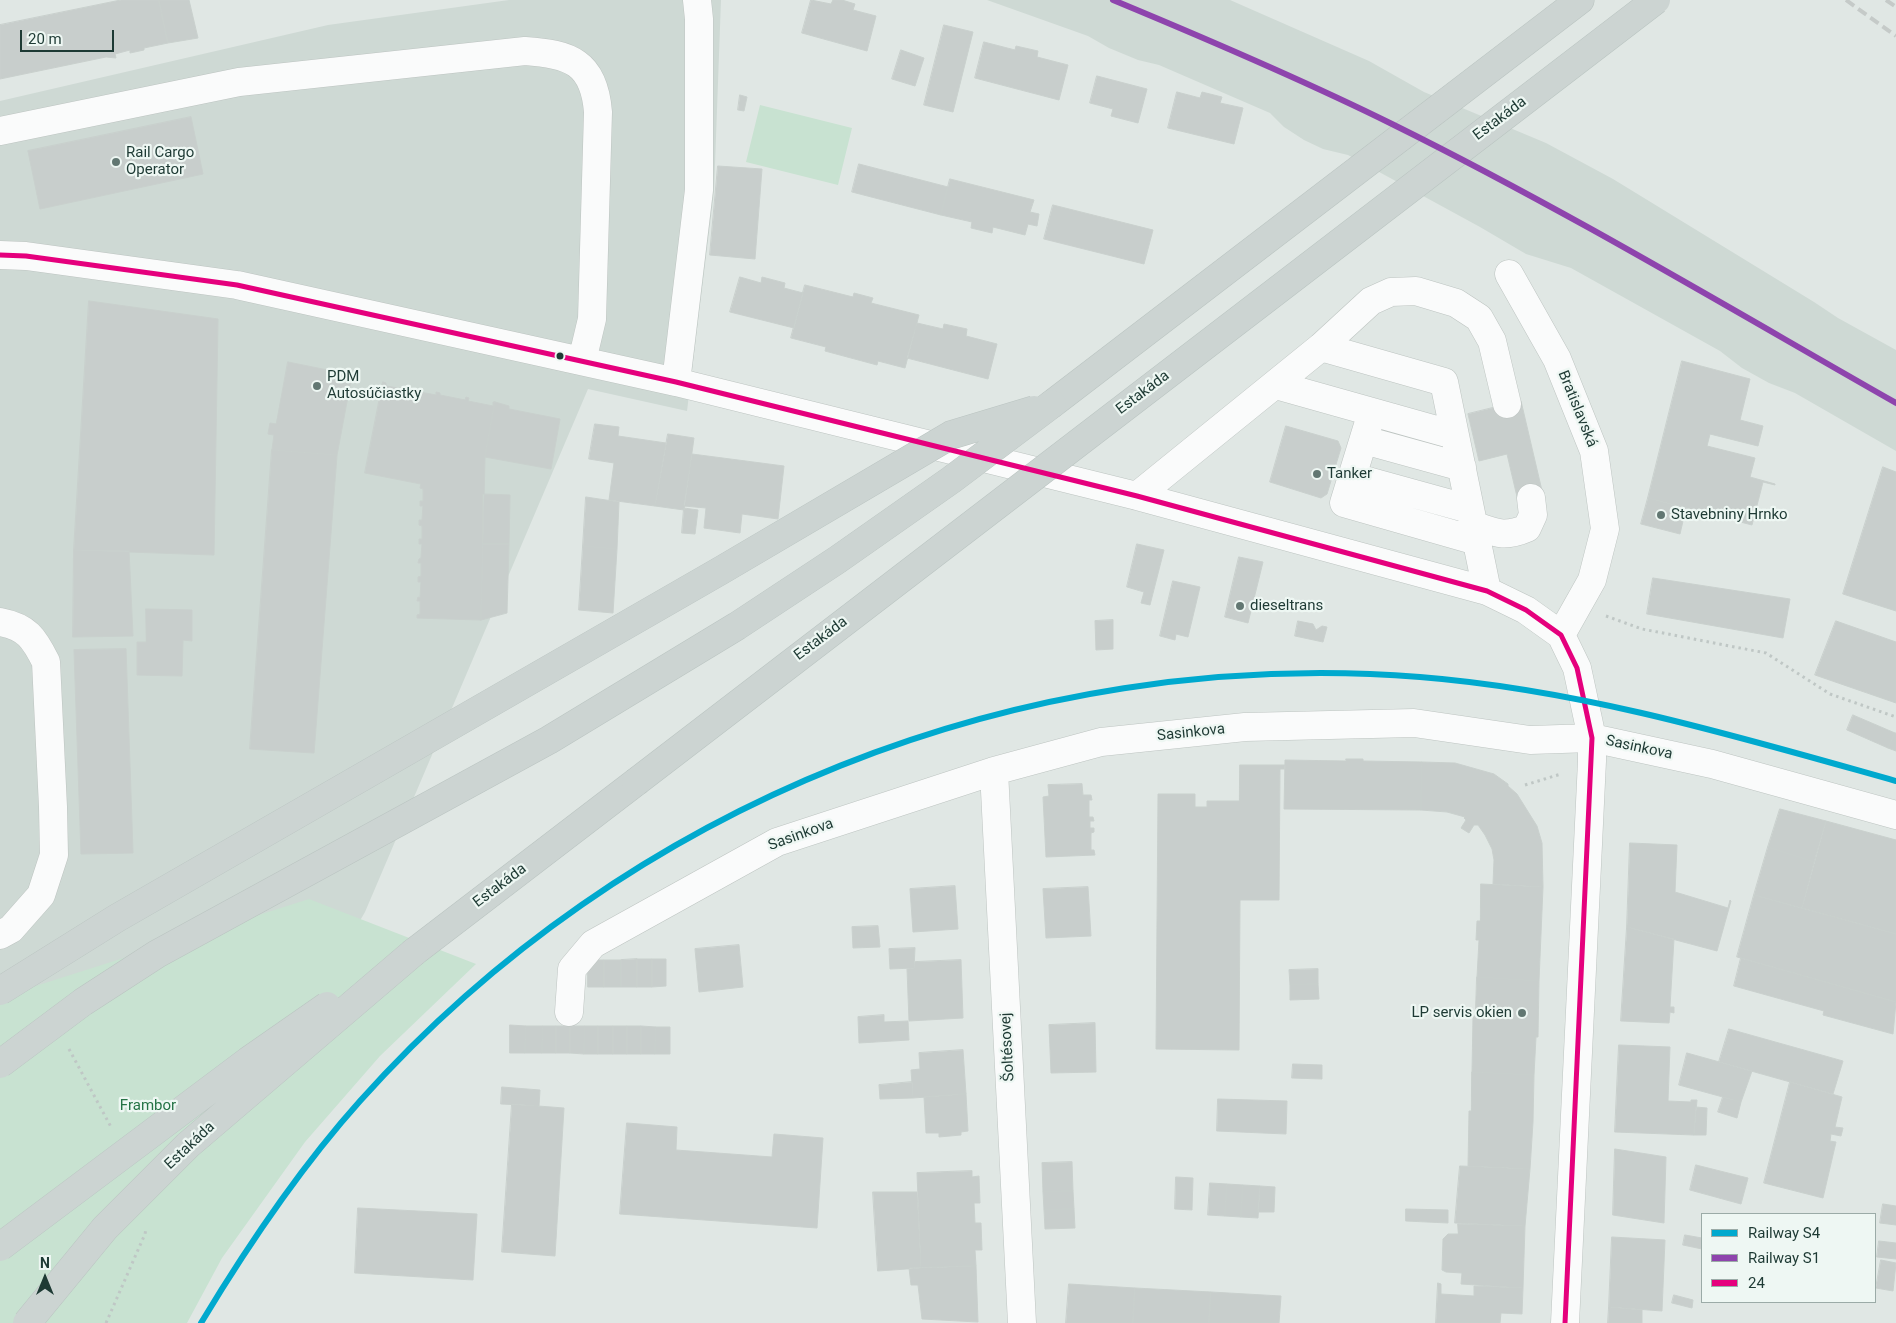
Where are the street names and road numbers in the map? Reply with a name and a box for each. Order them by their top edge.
street label: Estakáda [1470,93,1530,145]
street label: Estakáda [1113,367,1173,419]
street label: Bratislavská [1553,368,1601,450]
street label: Estakáda [791,613,851,665]
street label: Sasinkova [1156,720,1226,746]
street label: Sasinkova [1604,732,1674,764]
street label: Sasinkova [766,815,836,855]
street label: Estakáda [470,860,530,912]
street label: Šoltésovej [997,1012,1019,1082]
street label: Estakáda [161,1118,219,1174]

